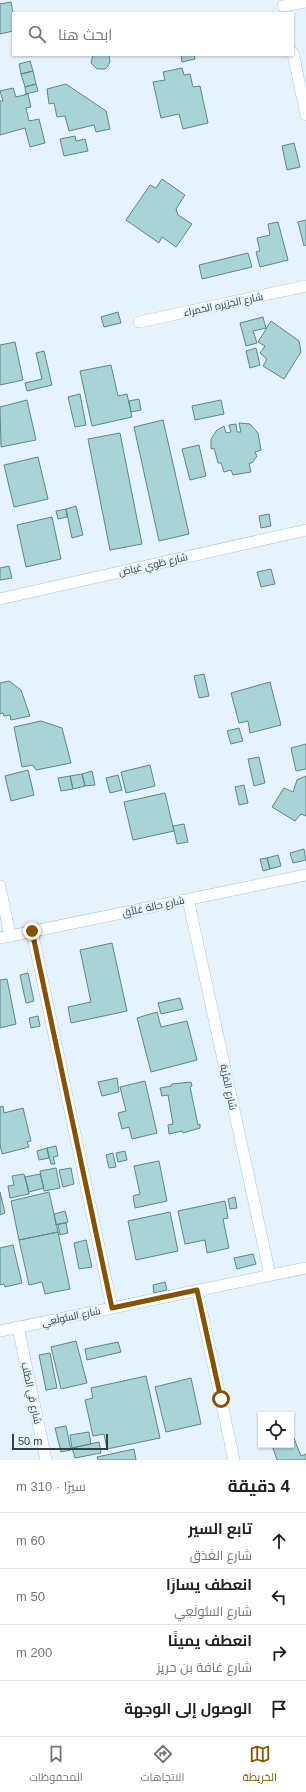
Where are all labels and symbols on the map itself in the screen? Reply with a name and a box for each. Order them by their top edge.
street label: شارع الجَزيره الحَمراء [182,291,264,319]
street label: شارع طَوِي غياض [117,551,189,580]
street label: شارع حالة عَلاَّق [121,894,185,919]
route end [23,922,41,940]
street label: شارع المَرِّية [217,1063,239,1111]
street label: شارع السُّولَعِي [41,1305,102,1330]
street label: شارع في الصُّلب [18,1361,43,1426]
route start [212,1390,230,1408]
scale bar [12,1432,108,1451]

